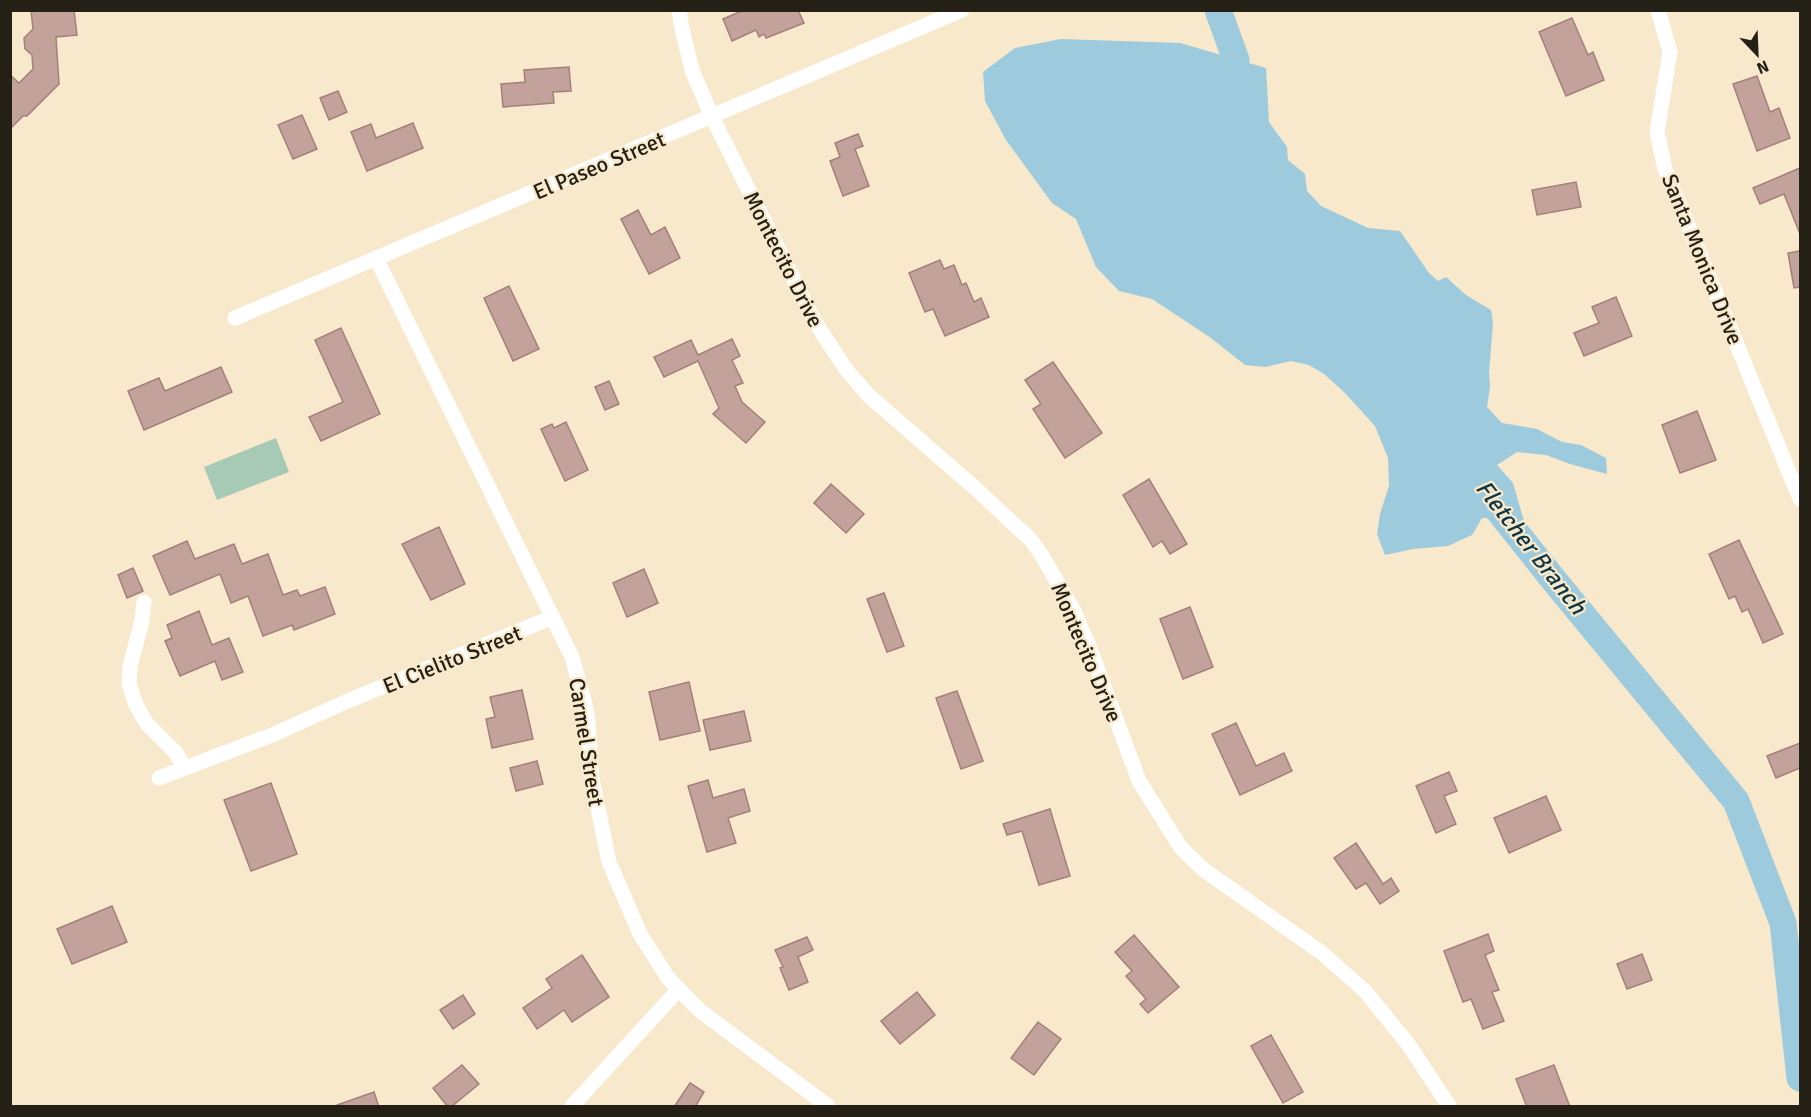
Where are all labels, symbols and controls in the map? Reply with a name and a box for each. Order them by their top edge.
north arrow [1727,24,1787,84]
text: N [1753,56,1772,78]
street label: El Paseo Street [529,125,670,205]
street label: Santa Monica Drive [1656,170,1749,349]
street label: Montecito Drive [738,187,829,332]
water label: Fletcher Branch [1469,474,1593,621]
street label: Montecito Drive [1045,578,1128,726]
street label: El Cielito Street [379,619,526,700]
street label: Carmel Street [563,676,610,808]

